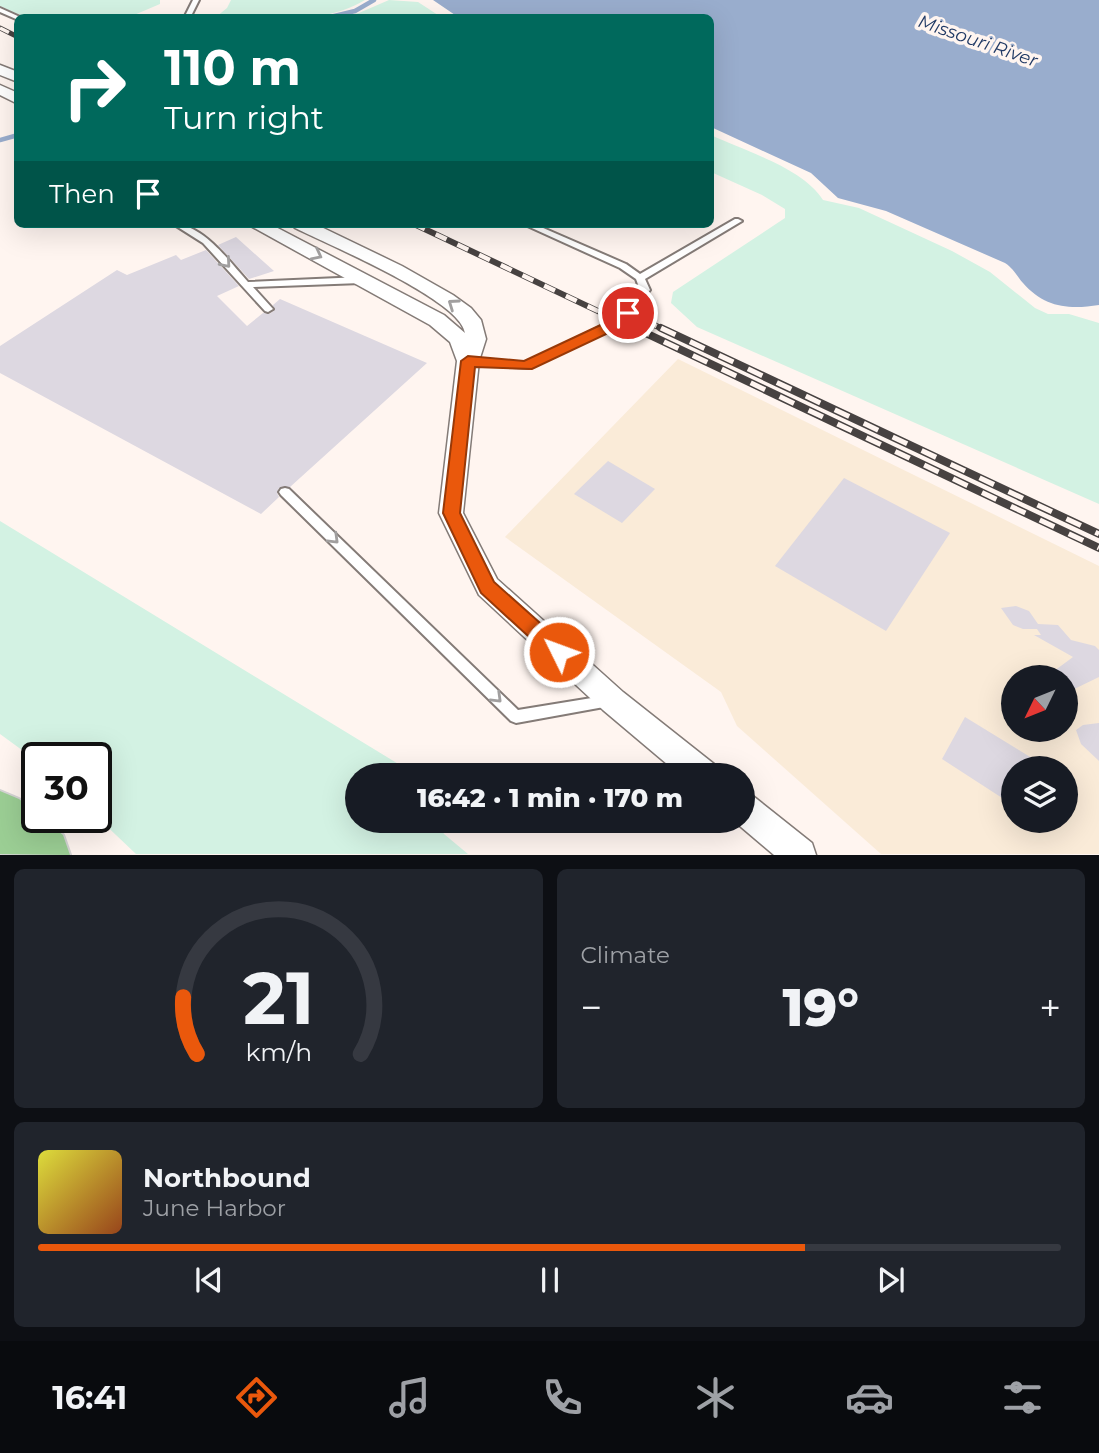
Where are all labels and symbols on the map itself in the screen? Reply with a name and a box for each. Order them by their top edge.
water label: Missouri River [915,10,1041,72]
one-way arrow [310,247,322,261]
one-way arrow [217,255,230,268]
pin [598,283,658,343]
one-way arrow [448,300,461,312]
one-way arrow [326,531,339,544]
position arrow [522,615,596,689]
north arrow [1001,665,1078,742]
one-way arrow [489,690,502,703]
speed limit sign: 30 [21,742,112,833]

